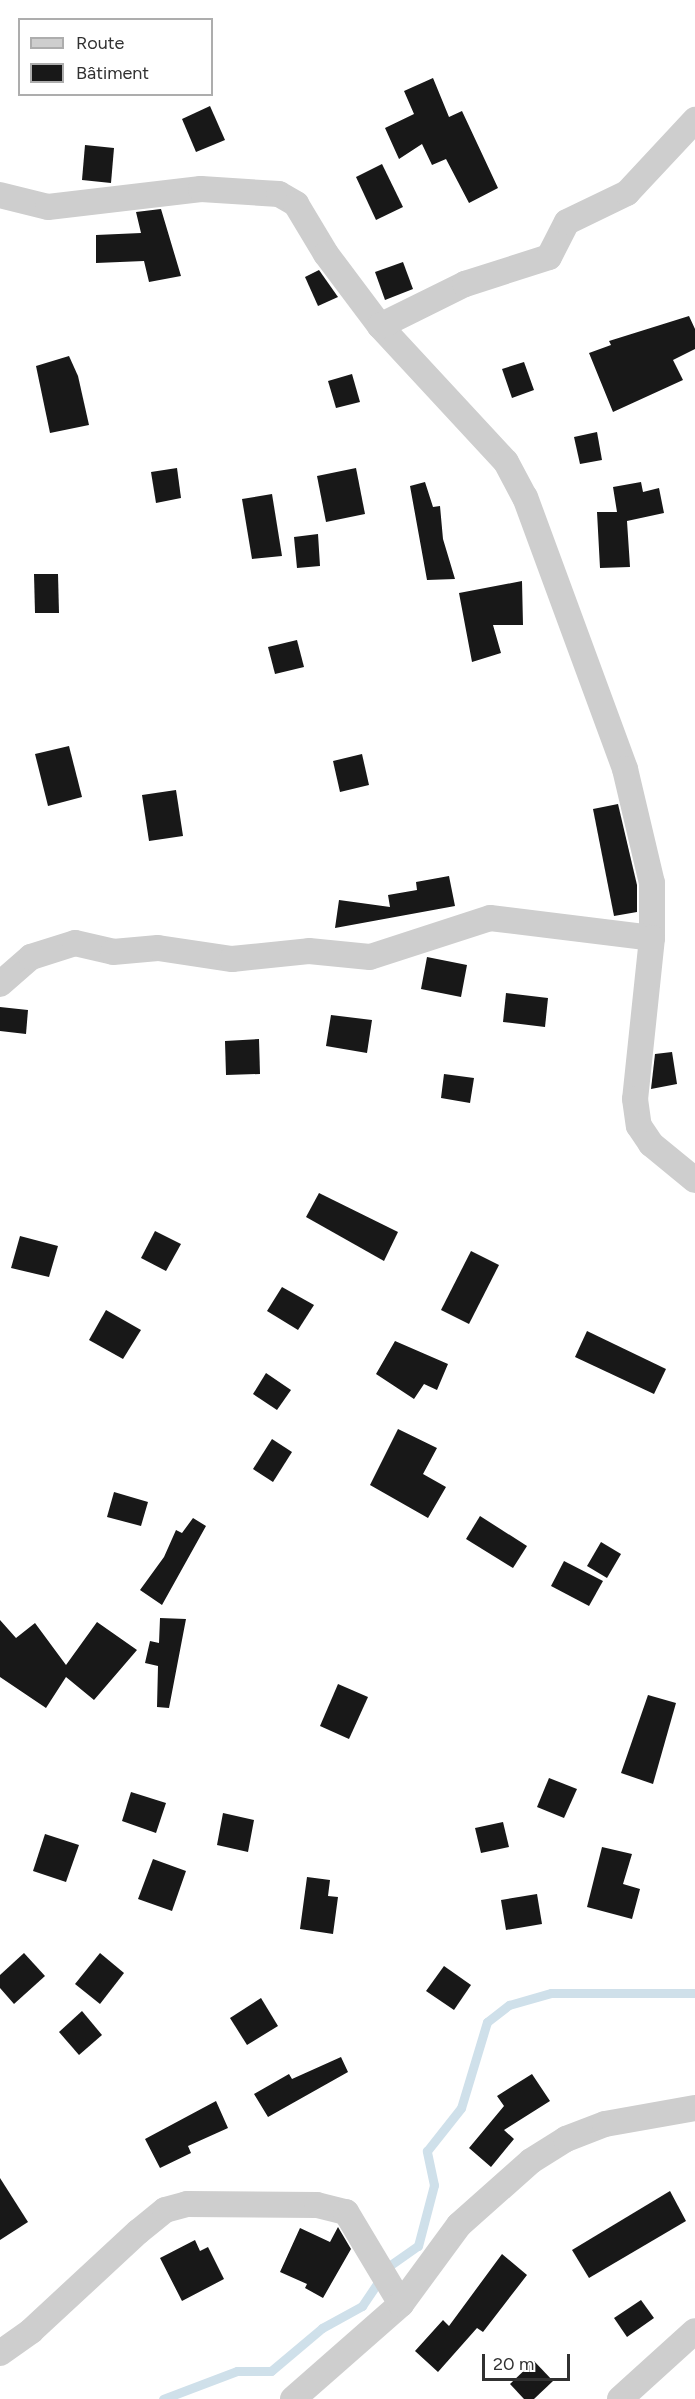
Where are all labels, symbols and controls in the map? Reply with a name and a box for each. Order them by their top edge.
legend [18,18,213,96]
text: Route [76,32,124,54]
text: Bâtiment [76,62,149,84]
scale bar [485,2342,574,2380]
text: 20 m [493,2353,534,2375]

